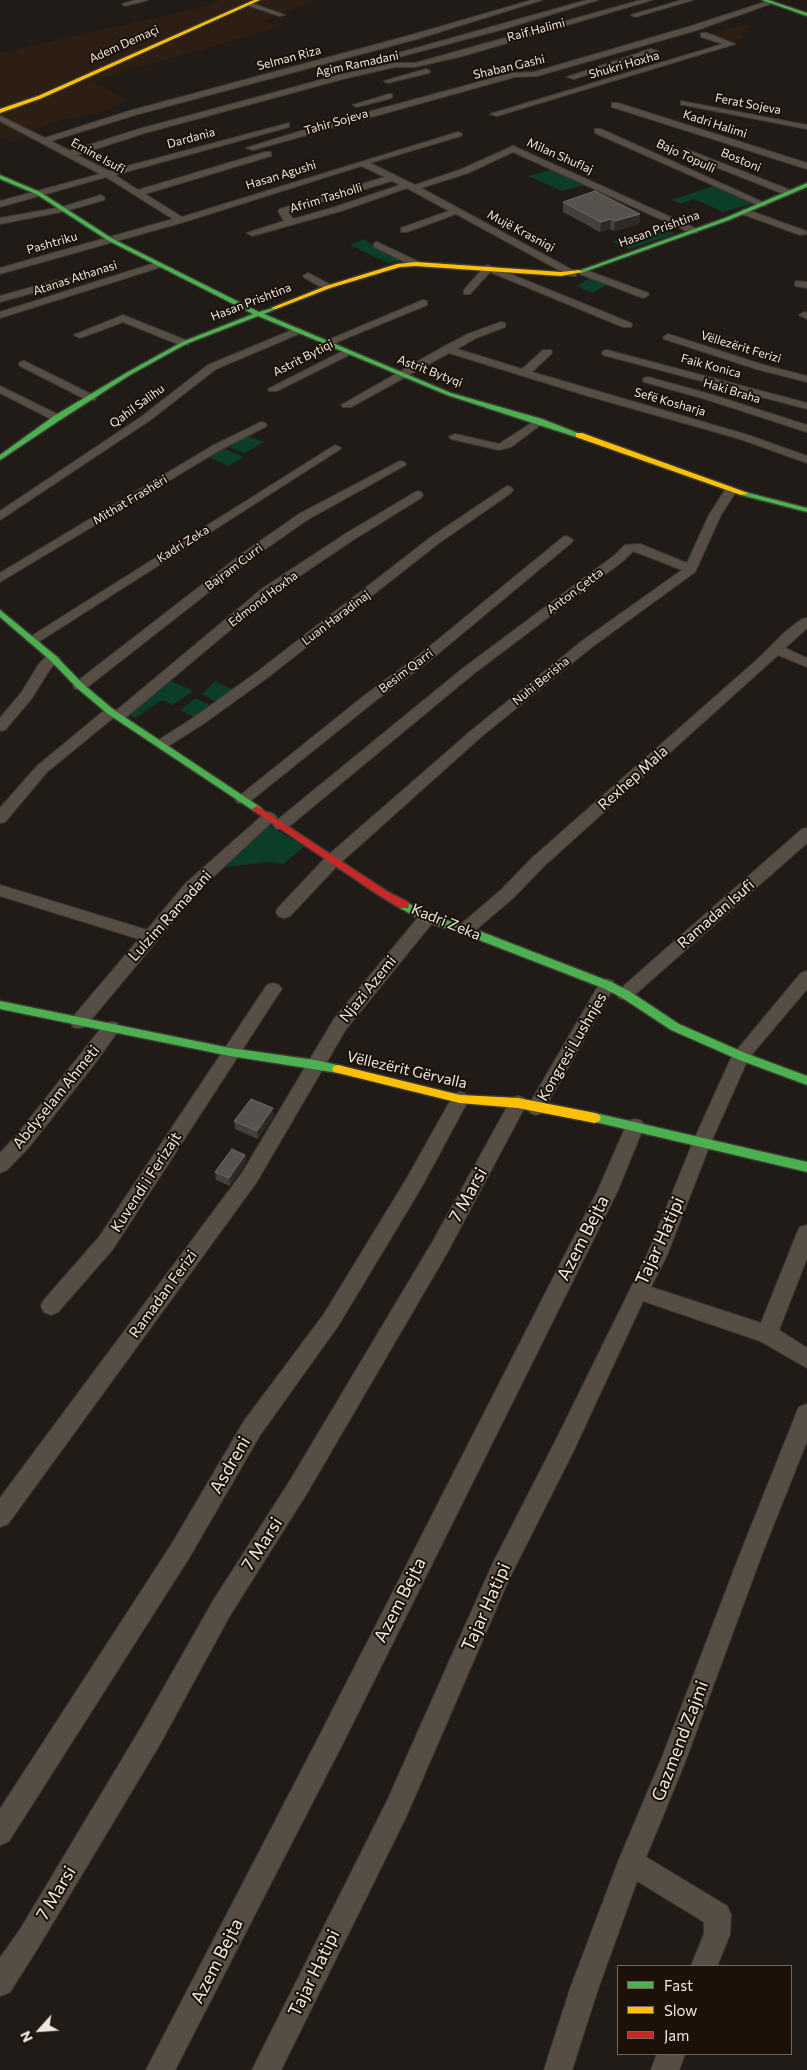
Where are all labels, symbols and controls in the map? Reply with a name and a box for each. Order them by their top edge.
street label: Raif Halimi [505,15,567,45]
street label: Adem Demaçi [87,22,161,66]
street label: Selman Riza [255,43,323,73]
street label: Agim Ramadani [314,48,400,80]
street label: Shukri Hoxha [587,48,661,82]
street label: Shaban Gashi [472,52,546,82]
street label: Ferat Sojeva [714,91,782,117]
street label: Tahir Sojeva [302,106,370,138]
street label: Kadri Halimi [681,107,749,141]
street label: Dardania [165,125,217,151]
street label: Emine Isufi [68,135,128,177]
street label: Milan Shuflaj [525,135,595,177]
street label: Bajo Topulli [654,136,718,176]
street label: Bostoni [719,145,763,175]
street label: Hasan Agushi [244,157,318,193]
street label: Afrim Tasholli [288,180,364,216]
street label: Mujë Krasniqi [485,207,557,255]
street label: Hasan Prishtina [617,208,701,250]
street label: Pashtriku [25,229,79,257]
street label: Atanas Athanasi [31,258,119,298]
street label: Hasan Prishtina [209,280,293,324]
street label: Vëllezërit Ferizi [699,328,783,366]
street label: Astrit Bytiqi [270,337,336,379]
street label: Faik Konica [679,351,743,381]
street label: Astrit Bytyqi [395,352,465,390]
street label: Haki Braha [702,375,762,407]
street label: Qahil Salihu [107,381,167,431]
street label: Sefë Kosharja [633,385,707,419]
street label: Mithat Frashëri [90,472,170,528]
street label: Kadri Zeka [154,522,212,566]
street label: Bajram Curri [202,541,266,593]
street label: Anton Çetta [544,565,606,617]
street label: Edmond Hoxha [225,568,301,630]
street label: Luan Haradinaj [299,588,373,648]
street label: Besim Qarri [376,646,436,696]
street label: Nuhi Berisha [510,654,572,708]
street label: Rexhep Mala [594,742,672,814]
street label: Lulzim Ramadani [125,867,215,965]
street label: Ramadan Isufi [674,876,758,952]
street label: Kadri Zeka [409,900,483,944]
street label: Njazi Azemi [336,952,400,1026]
street label: Kongresi Lushnjes [534,990,610,1104]
street label: Abdyselam Ahmeti [9,1042,103,1152]
street label: Vëllezërit Gërvalla [345,1047,469,1093]
street label: Kuvendi i Ferizajt [107,1129,185,1235]
street label: 7 Marsi [444,1164,492,1226]
street label: Azem Bejta [552,1192,614,1284]
street label: Tajar Hatipi [631,1194,689,1288]
street label: Ramadan Ferizi [125,1247,201,1341]
street label: Asdreni [205,1433,255,1497]
street label: 7 Marsi [237,1513,287,1575]
street label: Azem Bejta [369,1554,431,1646]
street label: Tajar Hatipi [457,1560,515,1654]
street label: Gazmend Zajmi [647,1678,713,1804]
street label: 7 Marsi [32,1862,80,1924]
street label: Azem Bejta [186,1915,248,2007]
street label: Tajar Hatipi [284,1926,344,2020]
legend [617,1965,792,2055]
text: Fast [664,1976,693,1994]
text: Slow [664,2001,697,2019]
north arrow [15,2005,65,2055]
text: Jam [664,2026,689,2044]
text: N [16,2028,36,2045]

